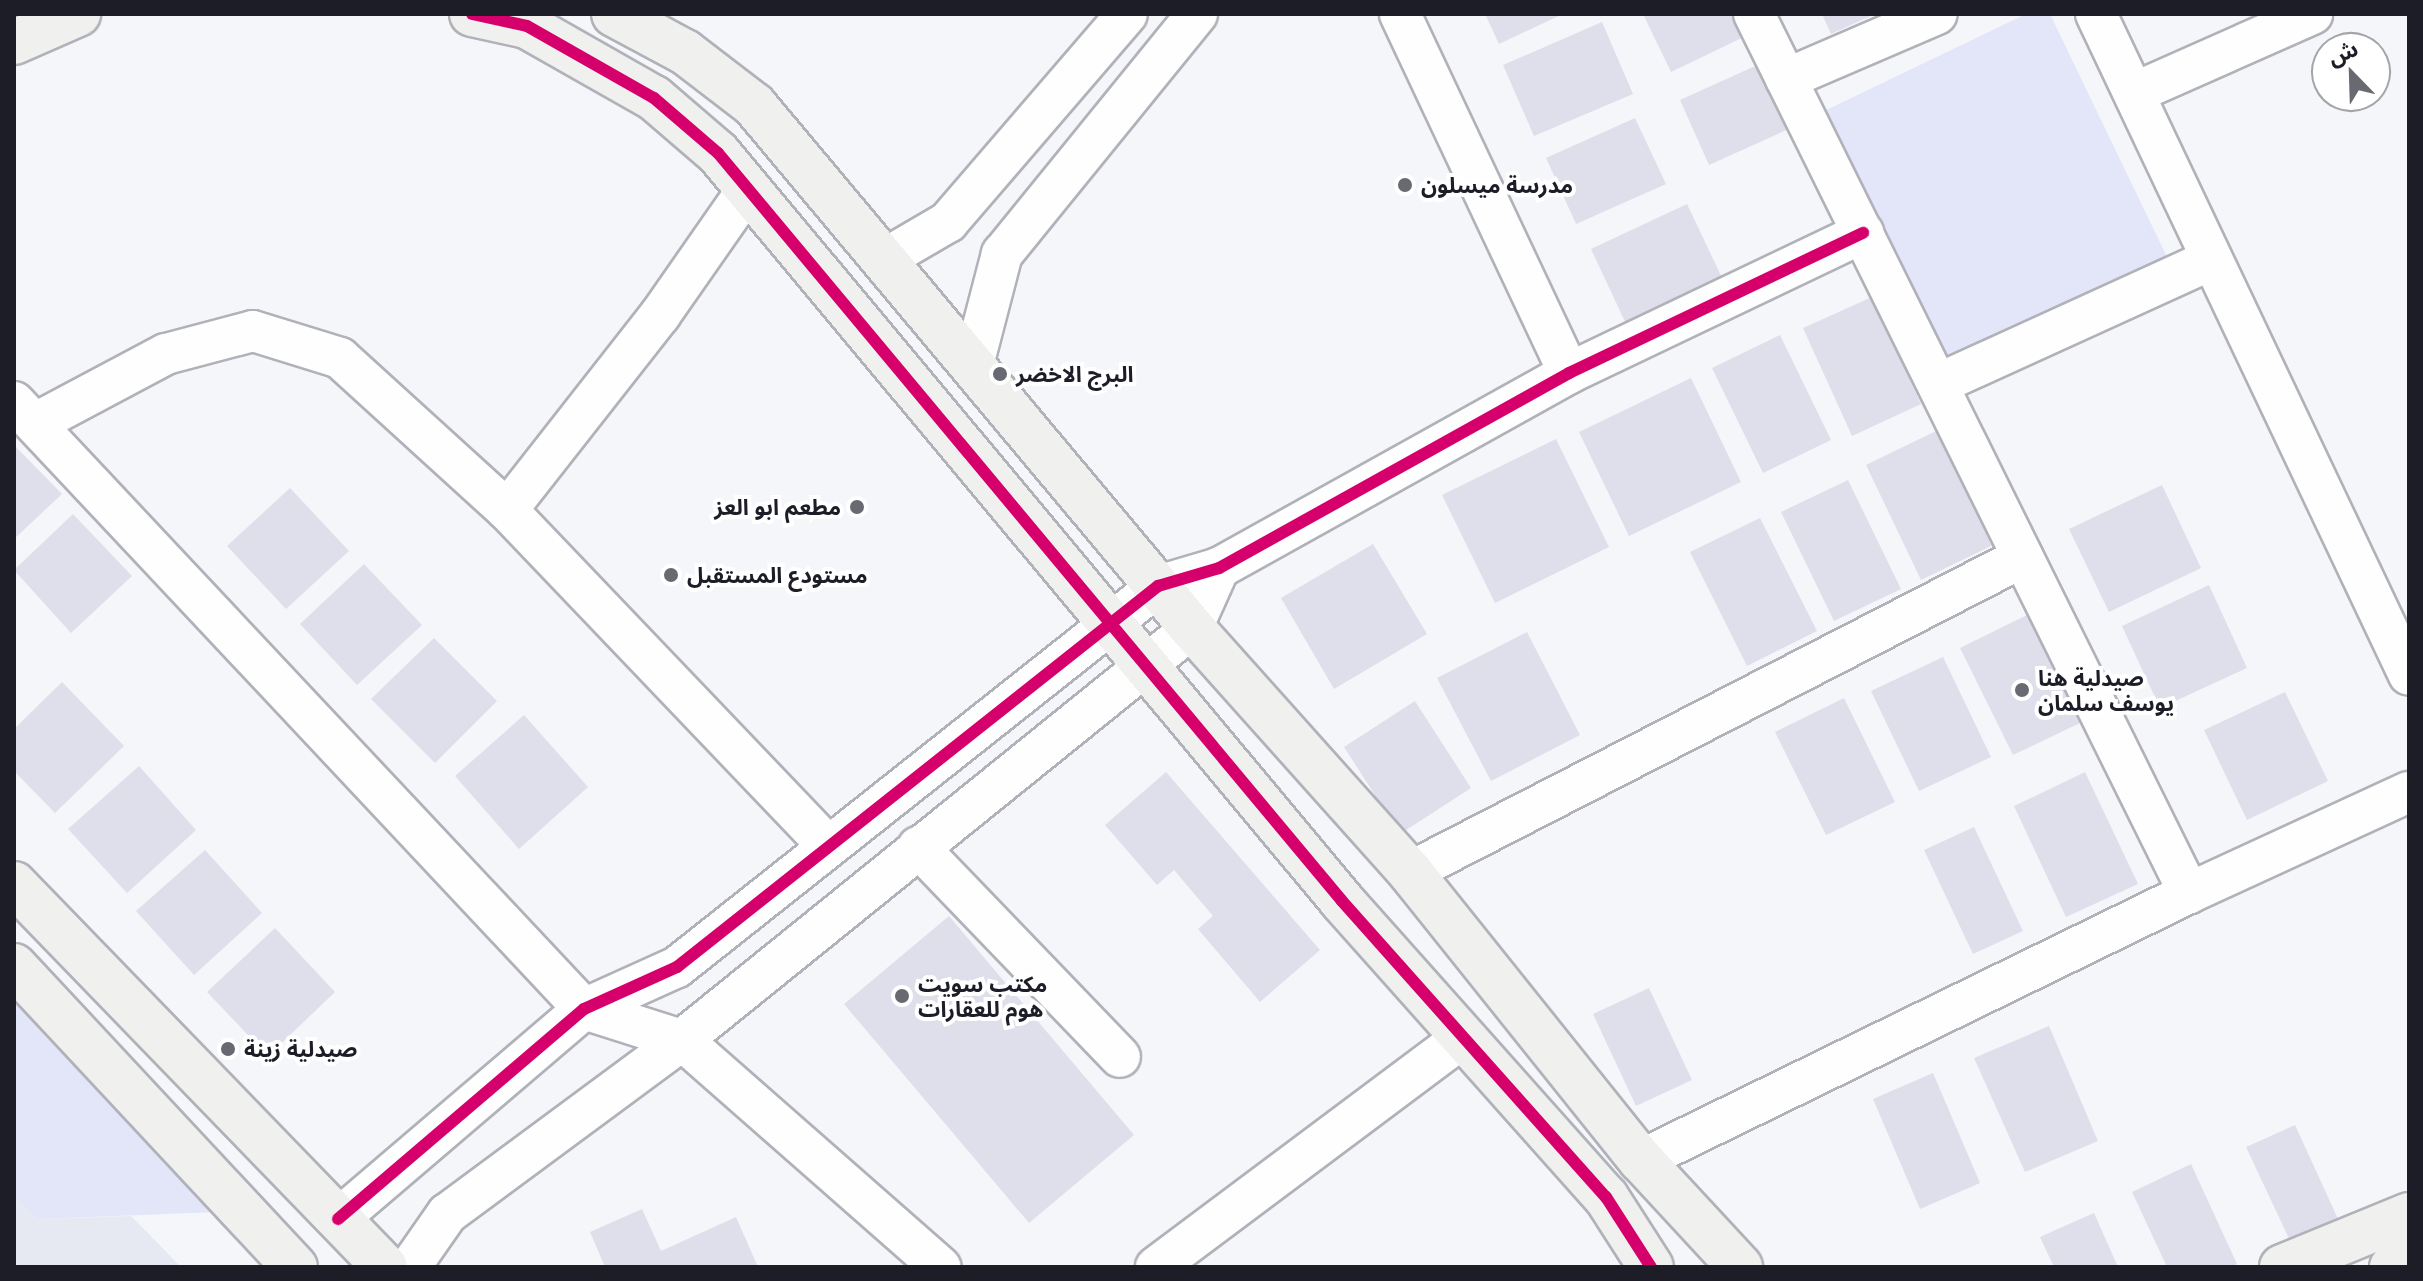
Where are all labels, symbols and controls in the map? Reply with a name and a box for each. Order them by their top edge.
north arrow [2311,32,2391,112]
text: ش [2323,32,2362,71]
place label: مدرسة ميسلون [1421,172,1573,198]
marker: مدرسة ميسلون [1396,176,1414,194]
place label: البرج الاخضر [1016,361,1133,387]
marker: البرج الاخضر [991,365,1009,383]
place label: مطعم ابو العز [714,494,841,520]
marker: مطعم ابو العز [848,498,866,516]
place label: مستودع المستقبل [687,562,868,588]
marker: مستودع المستقبل [662,566,680,584]
place label: صيدلية هنا يوسف سلمان [2038,664,2174,716]
marker: صيدلية هنا يوسف سلمان [2013,681,2031,699]
place label: مكتب سويت هوم للعقارات [918,970,1047,1022]
marker: مكتب سويت هوم للعقارات [893,987,911,1005]
place label: صيدلية زينة [244,1036,357,1062]
marker: صيدلية زينة [219,1040,237,1058]

